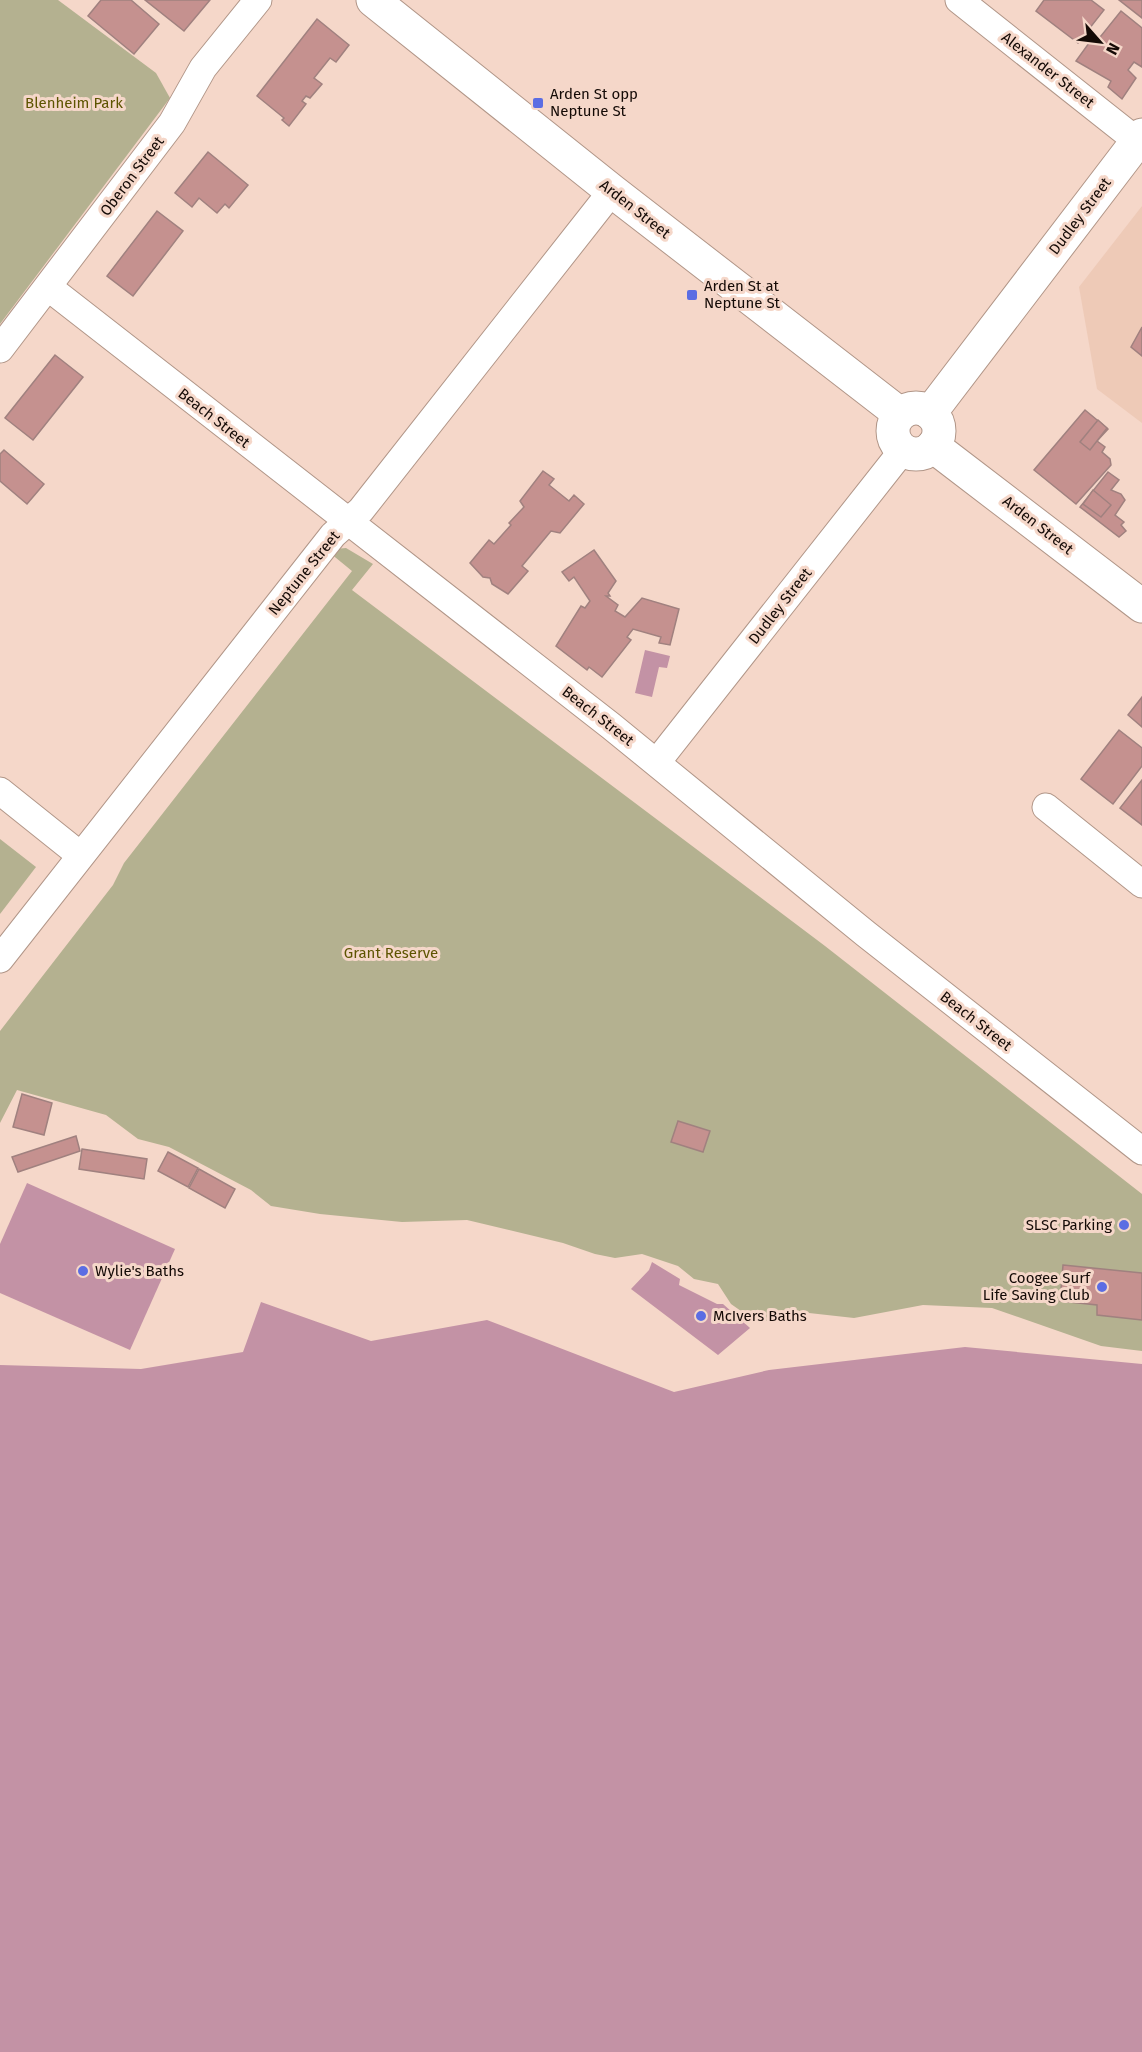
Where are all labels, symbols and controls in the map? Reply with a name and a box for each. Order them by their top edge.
north arrow [1070,12,1130,72]
street label: Alexander Street [998,28,1098,112]
text: N [1102,40,1124,58]
place label: Arden St opp Neptune St [550,85,638,120]
park label: Blenheim Park [25,94,123,112]
marker: Arden St opp Neptune St [531,96,545,110]
street label: Oberon Street [96,132,168,219]
street label: Dudley Street [1045,173,1115,258]
street label: Arden Street [596,176,674,242]
place label: Arden St at Neptune St [704,277,781,312]
marker: Arden St at Neptune St [685,288,699,302]
street label: Beach Street [175,384,254,452]
street label: Arden Street [999,492,1077,558]
street label: Neptune Street [265,527,344,619]
street label: Dudley Street [745,564,816,648]
street label: Beach Street [559,682,638,750]
park label: Grant Reserve [344,944,438,962]
street label: Beach Street [937,987,1016,1055]
place label: SLSC Parking [1026,1216,1112,1234]
marker: SLSC Parking [1117,1218,1131,1232]
place label: Wylie's Baths [95,1262,184,1280]
marker: Wylie's Baths [76,1264,90,1278]
place label: Coogee Surf Life Saving Club [983,1269,1091,1304]
marker: Coogee Surf Life Saving Club [1095,1280,1109,1294]
place label: McIvers Baths [713,1307,807,1325]
marker: McIvers Baths [694,1309,708,1323]

